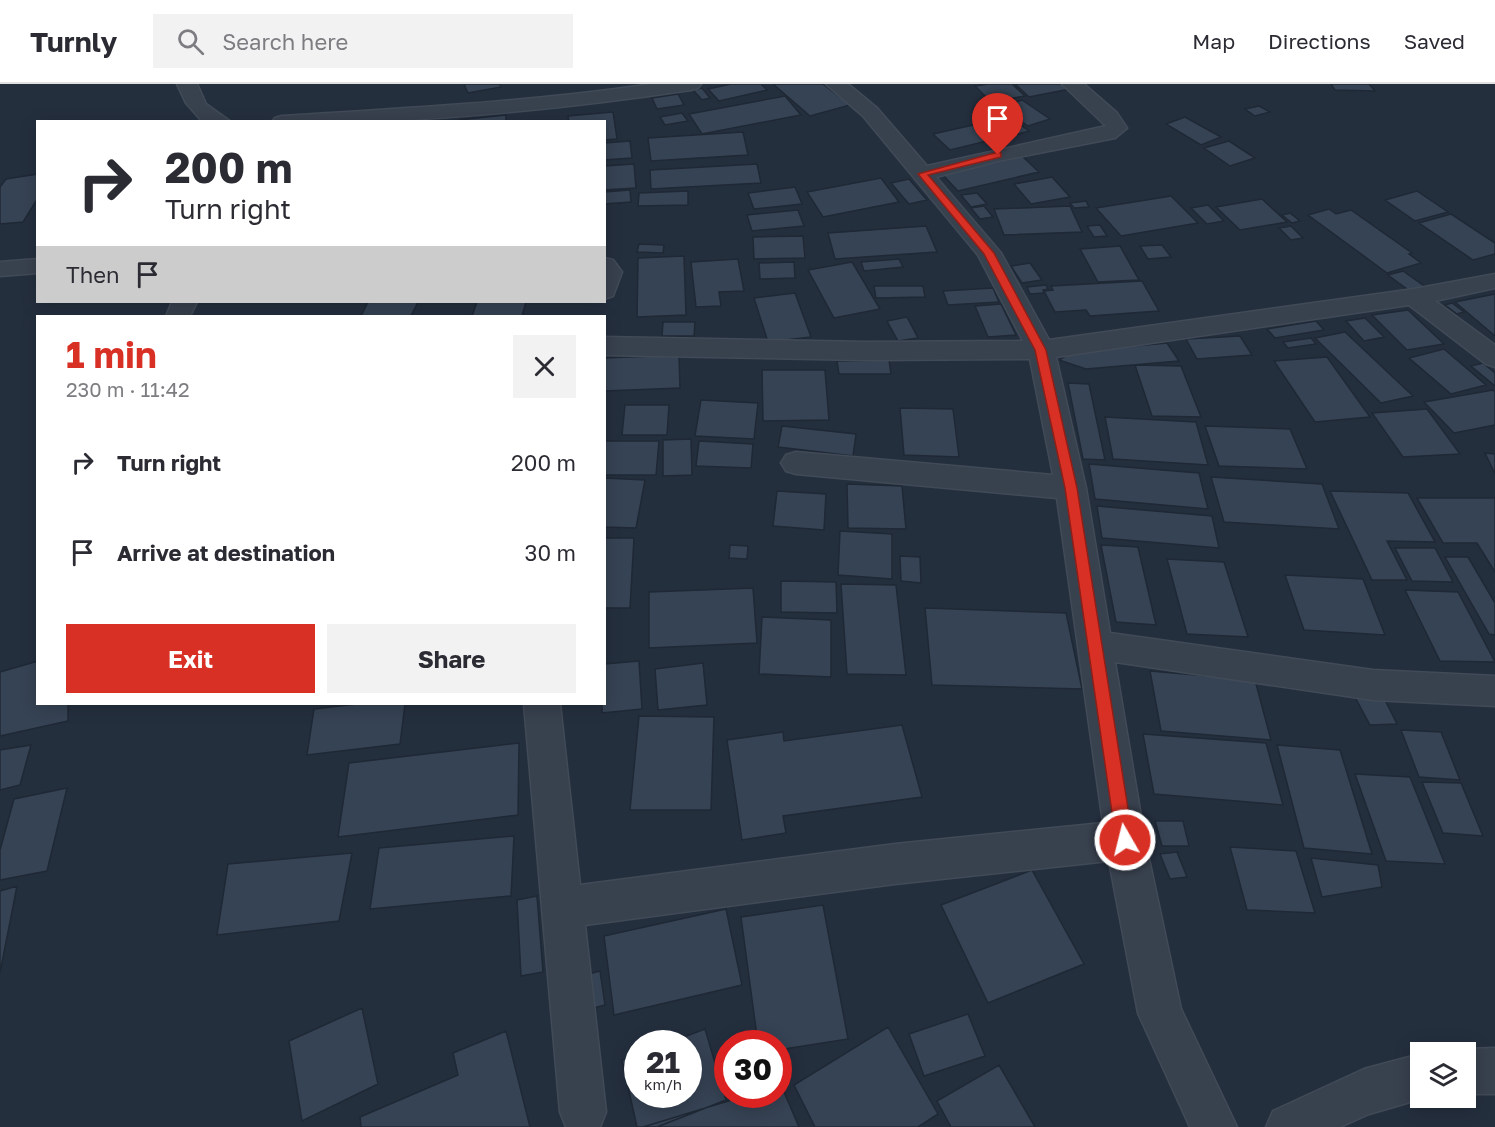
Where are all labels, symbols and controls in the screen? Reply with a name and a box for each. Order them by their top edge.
search box [153,14,573,68]
text: Turnly [30,25,117,58]
icon: search [174,25,207,58]
text: Search here [222,28,348,55]
text: Map [1192,28,1235,54]
text: Directions [1268,28,1371,54]
text: Saved [1404,28,1465,54]
pin [972,93,1023,155]
icon: arrive [981,102,1014,135]
text: 200 m [165,142,292,192]
icon: right [66,144,144,222]
text: Turn right [165,193,291,225]
icon: arrive [131,258,164,291]
text: Then [66,261,119,288]
text: 1 min [66,333,157,376]
button: close [513,335,576,398]
text: 230 m · 11:42 [66,377,190,401]
icon: right [66,446,99,479]
text: Turn right [117,449,221,476]
text: 200 m [511,449,576,476]
icon: arrive [66,536,99,569]
text: Arrive at destination [117,539,335,566]
text: 30 m [525,539,576,566]
button: Exit [66,624,315,693]
button: Share [327,624,576,693]
position arrow [1093,808,1157,872]
speed limit sign: 30 [714,1030,792,1108]
map controls [1410,1042,1476,1108]
button: layers [1410,1042,1476,1108]
text: 21 [646,1044,680,1080]
text: km/h [644,1075,682,1093]

